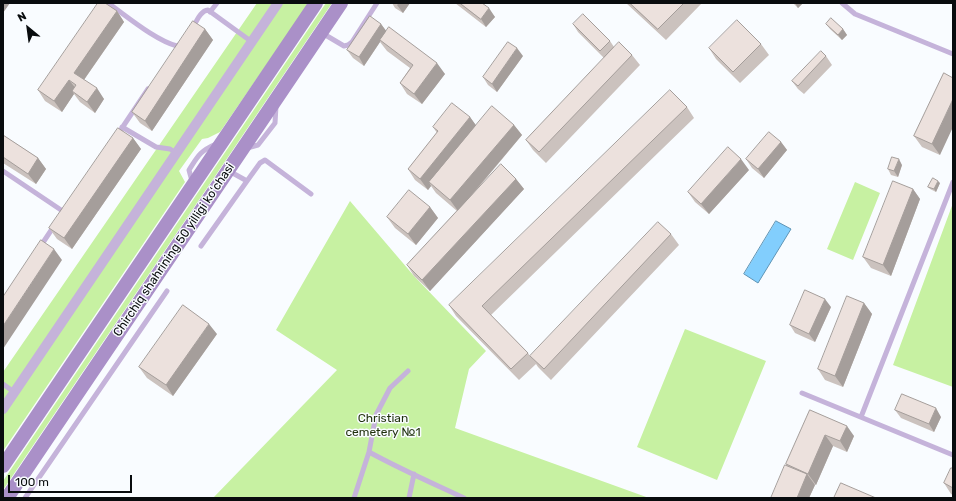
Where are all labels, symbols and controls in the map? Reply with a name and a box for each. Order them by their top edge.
north arrow [8,8,48,48]
text: N [15,9,29,25]
street label: Chirchiq shahrining 50 yilligi koʻchasi [110,161,238,339]
park label: Christian cemetery №1 [345,412,421,440]
scale bar [10,467,134,493]
text: 100 m [15,475,49,489]

